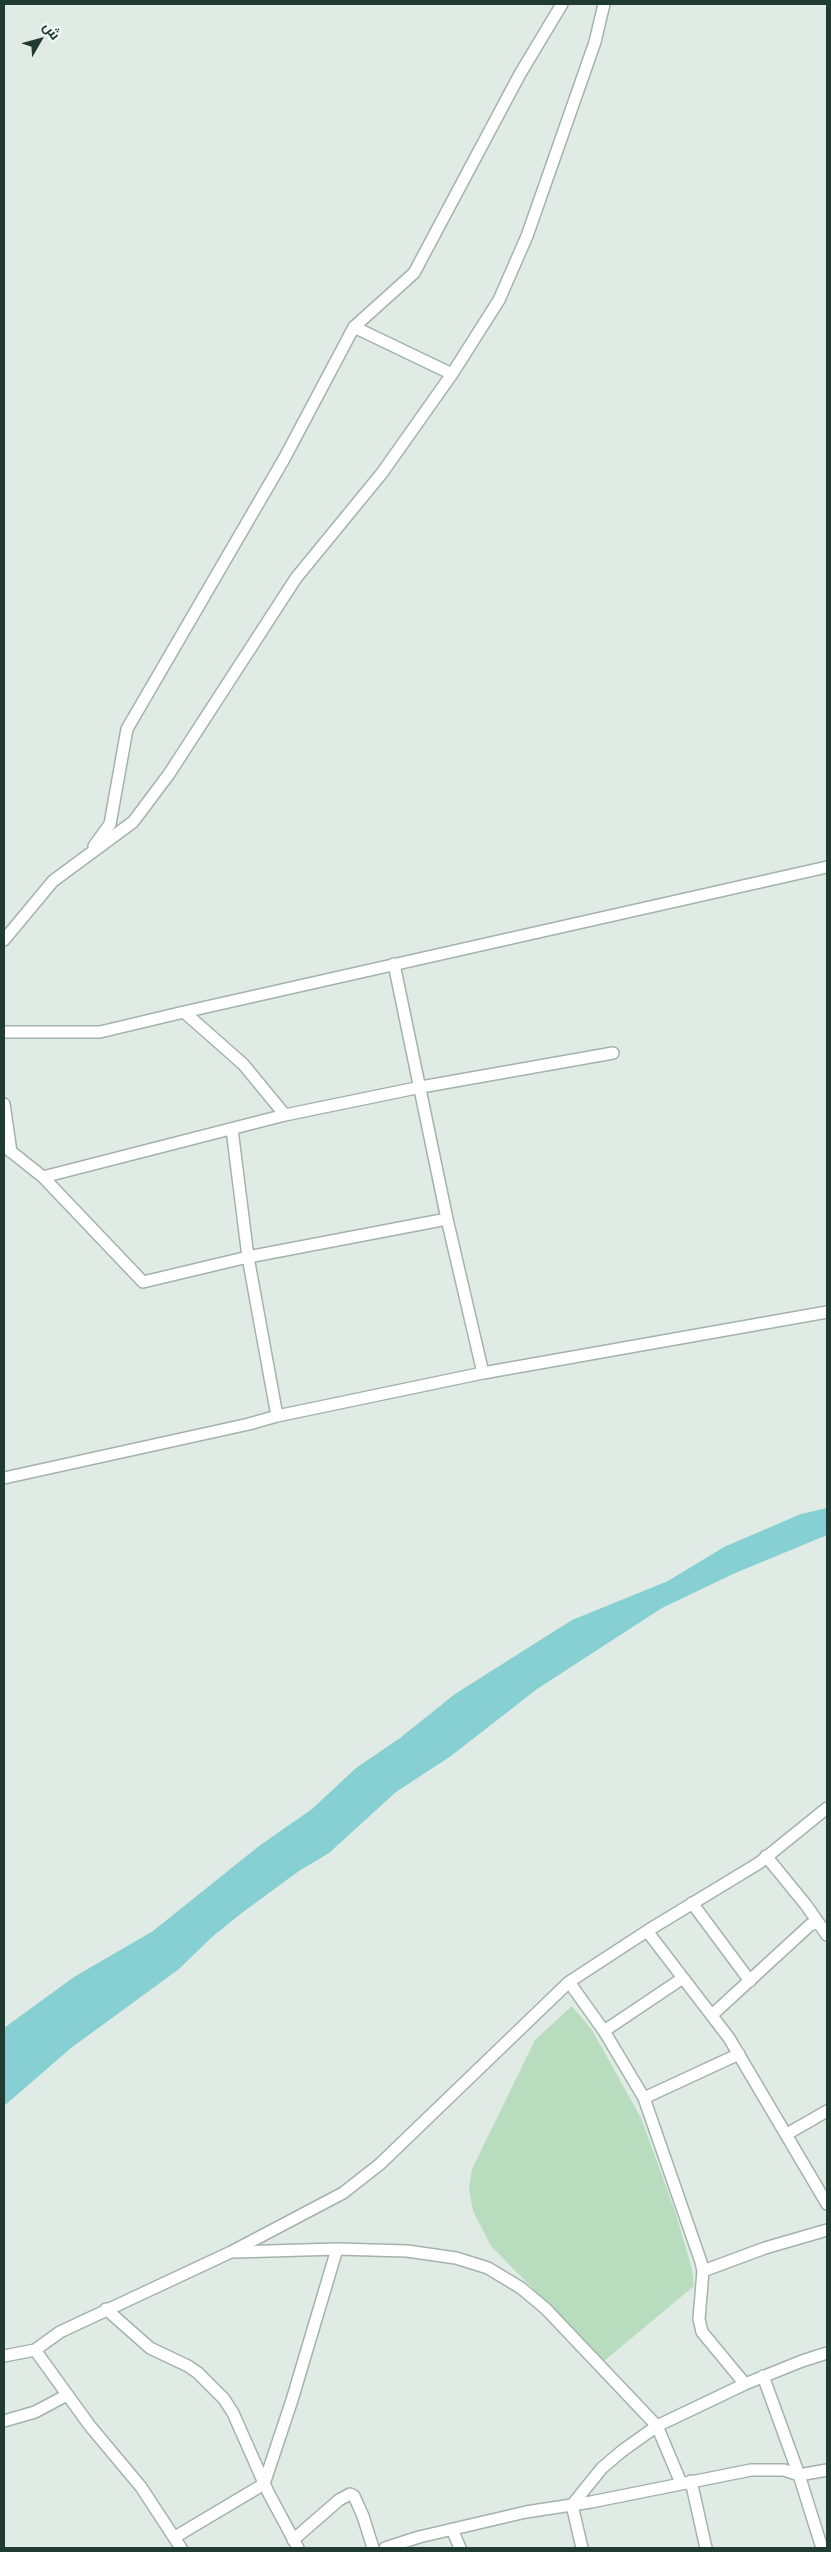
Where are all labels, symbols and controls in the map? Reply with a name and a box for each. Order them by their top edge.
north arrow [15,15,65,65]
text: ش [40,18,64,43]

